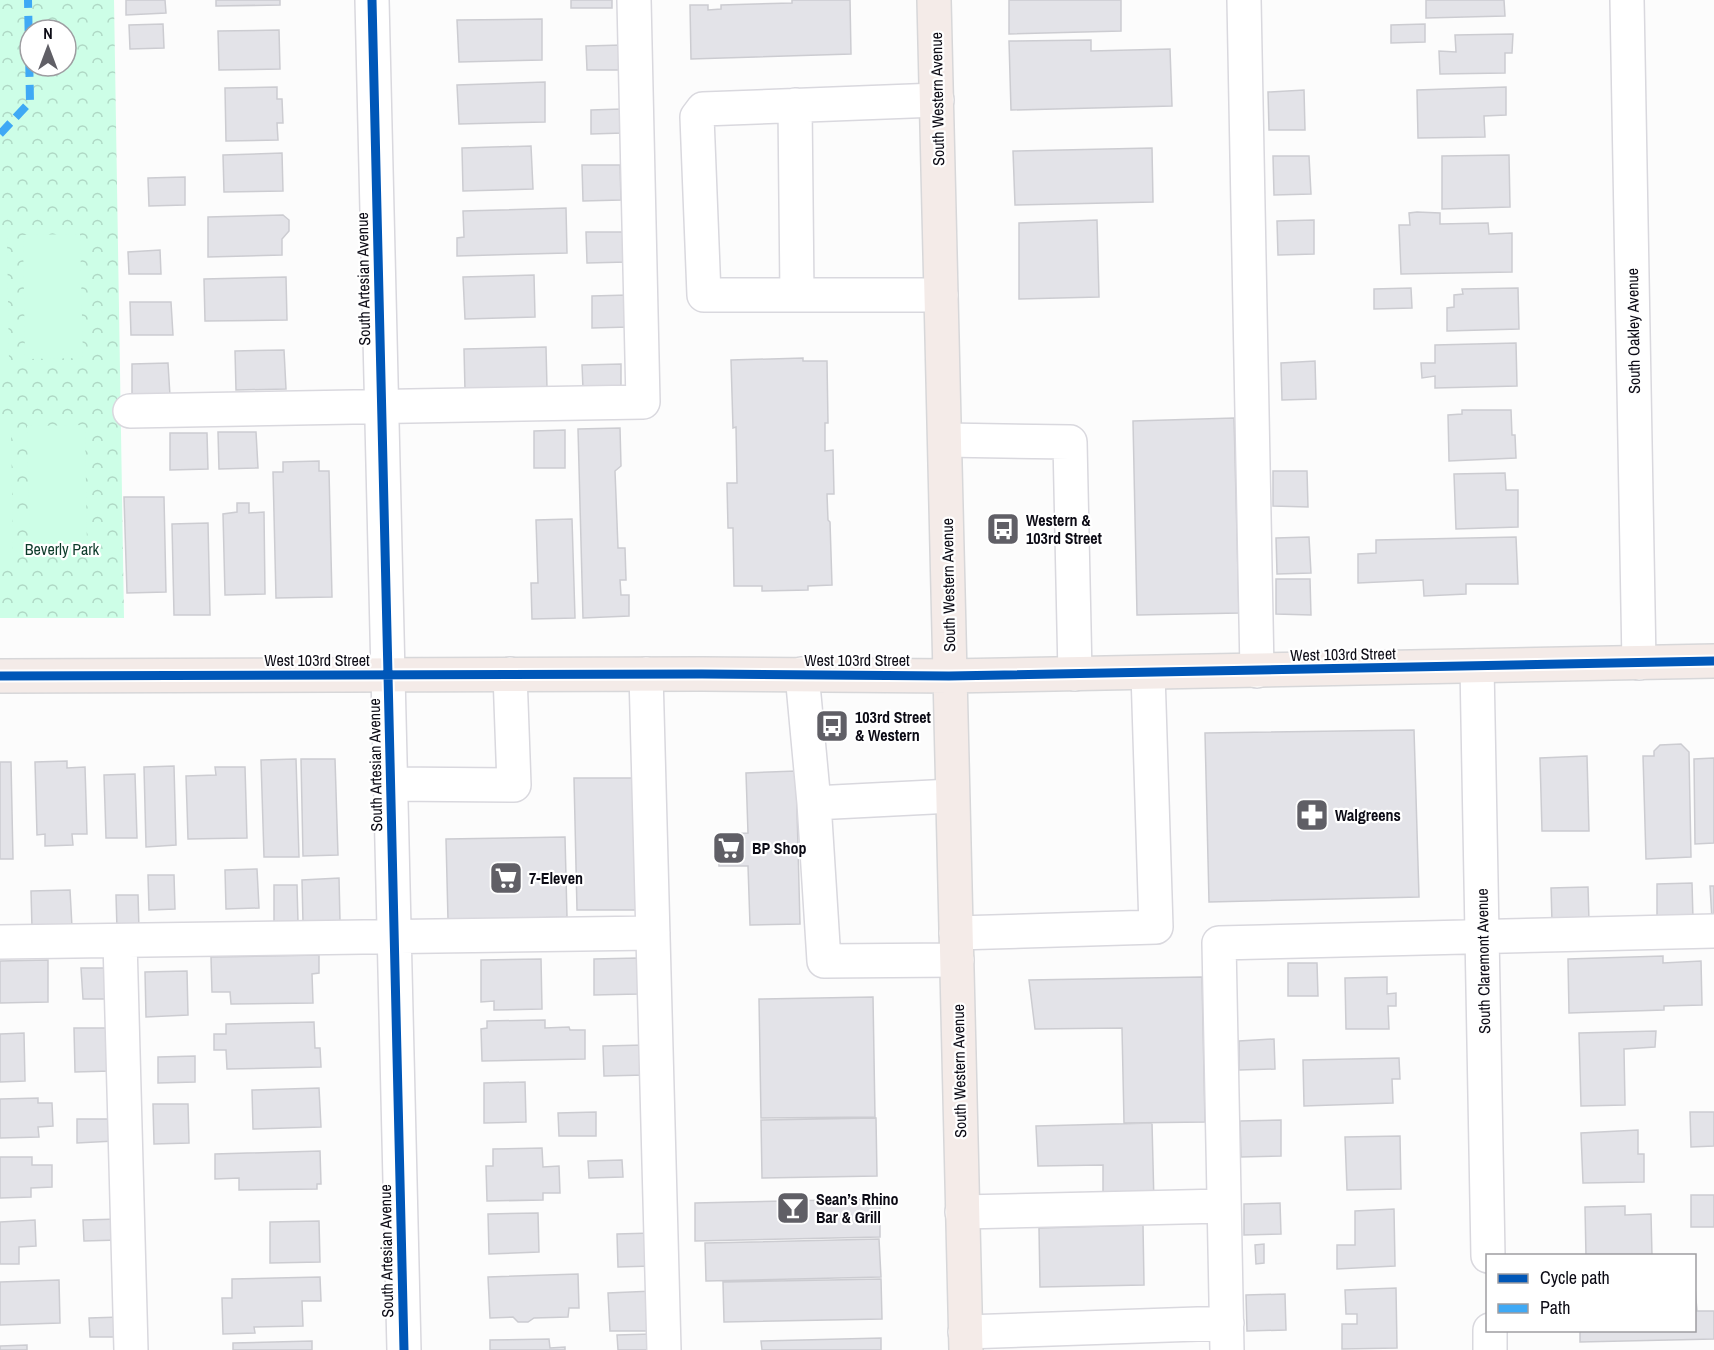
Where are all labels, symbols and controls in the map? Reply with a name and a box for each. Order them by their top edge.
north arrow [18,18,78,78]
text: N [43,22,53,44]
street label: South Western Avenue [925,32,949,166]
street label: South Artesian Avenue [351,212,375,346]
street label: South Oakley Avenue [1621,268,1645,394]
place label: Western & 103rd Street [1026,509,1102,549]
bus stop icon: Western & 103rd Street [985,511,1021,547]
street label: South Western Avenue [936,518,960,652]
park label: Beverly Park [25,538,100,560]
street label: West 103rd Street [1290,642,1396,666]
street label: West 103rd Street [264,649,370,671]
street label: West 103rd Street [804,649,910,671]
street label: South Artesian Avenue [363,698,387,832]
place label: 103rd Street & Western [855,706,931,746]
bus stop icon: 103rd Street & Western [814,708,850,744]
pharmacy icon: Walgreens [1294,797,1330,833]
place label: Walgreens [1335,804,1401,826]
supermarket icon: BP Shop [711,830,747,866]
place label: BP Shop [752,837,806,859]
supermarket icon: 7-Eleven [488,860,524,896]
place label: 7-Eleven [529,867,583,889]
street label: South Claremont Avenue [1471,888,1495,1034]
street label: South Western Avenue [947,1004,971,1138]
street label: South Artesian Avenue [374,1184,398,1318]
place label: Sean’s Rhino Bar & Grill [816,1188,899,1228]
bar icon: Sean’s Rhino Bar & Grill [775,1190,811,1226]
legend [1486,1254,1696,1332]
text: Cycle path [1540,1265,1610,1290]
text: Path [1540,1295,1570,1320]

